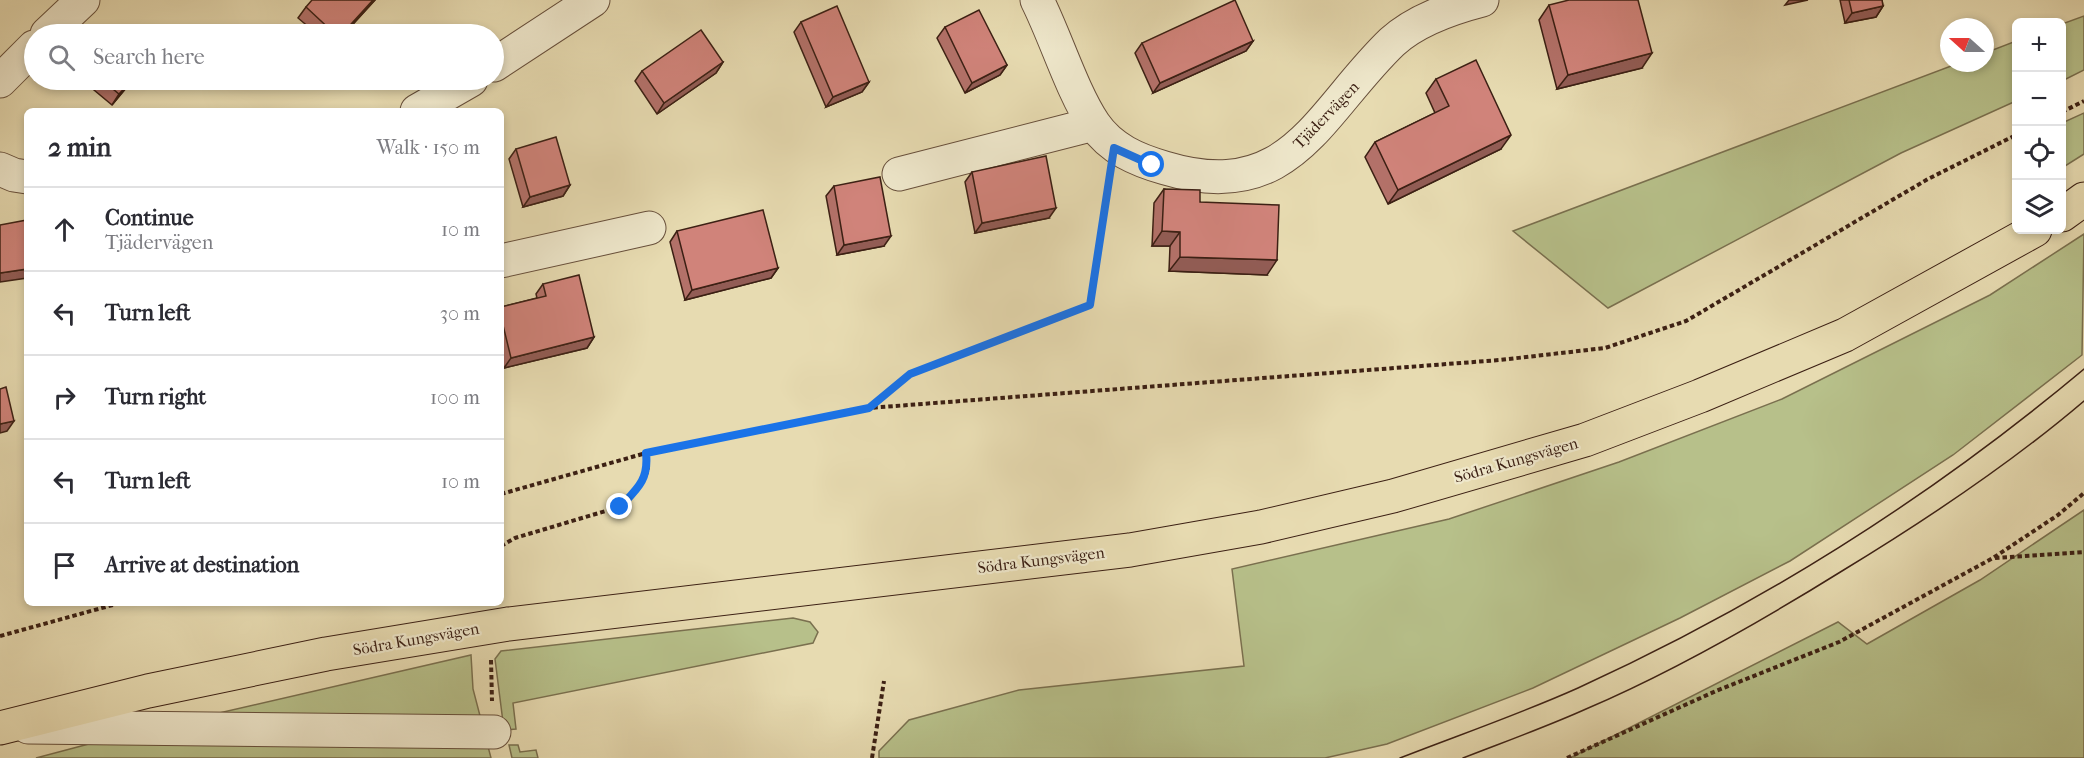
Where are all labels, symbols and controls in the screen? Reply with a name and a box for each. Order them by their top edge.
north arrow [1940,18,1994,72]
map controls [2012,18,2066,234]
button: + [2012,18,2066,72]
search box [24,24,504,90]
icon: search [45,41,78,74]
text: Search here [93,44,205,70]
button: − [2012,72,2066,126]
street label: Tjädervägen [1289,77,1363,153]
button: locate [2012,126,2066,180]
text: 2 min [48,132,111,163]
text: Walk · 150 m [376,136,480,159]
route start [1138,151,1164,177]
button: layers [2012,180,2066,234]
text: Continue [105,205,194,231]
icon: ahead [48,213,81,246]
text: 10 m [441,218,480,241]
text: Tjädervägen [105,231,213,254]
icon: left [48,297,81,330]
text: Turn left [105,300,191,326]
text: 30 m [440,302,480,325]
icon: right [48,381,81,414]
text: Turn right [105,384,206,410]
text: 100 m [430,386,480,409]
street label: Södra Kungsvägen [1452,433,1581,487]
icon: left [48,465,81,498]
text: Turn left [105,468,191,494]
text: 10 m [441,470,480,493]
route end [606,493,632,519]
street label: Södra Kungsvägen [976,543,1106,577]
icon: arrive [48,549,81,582]
text: Arrive at destination [105,552,299,578]
street label: Södra Kungsvägen [351,618,481,659]

